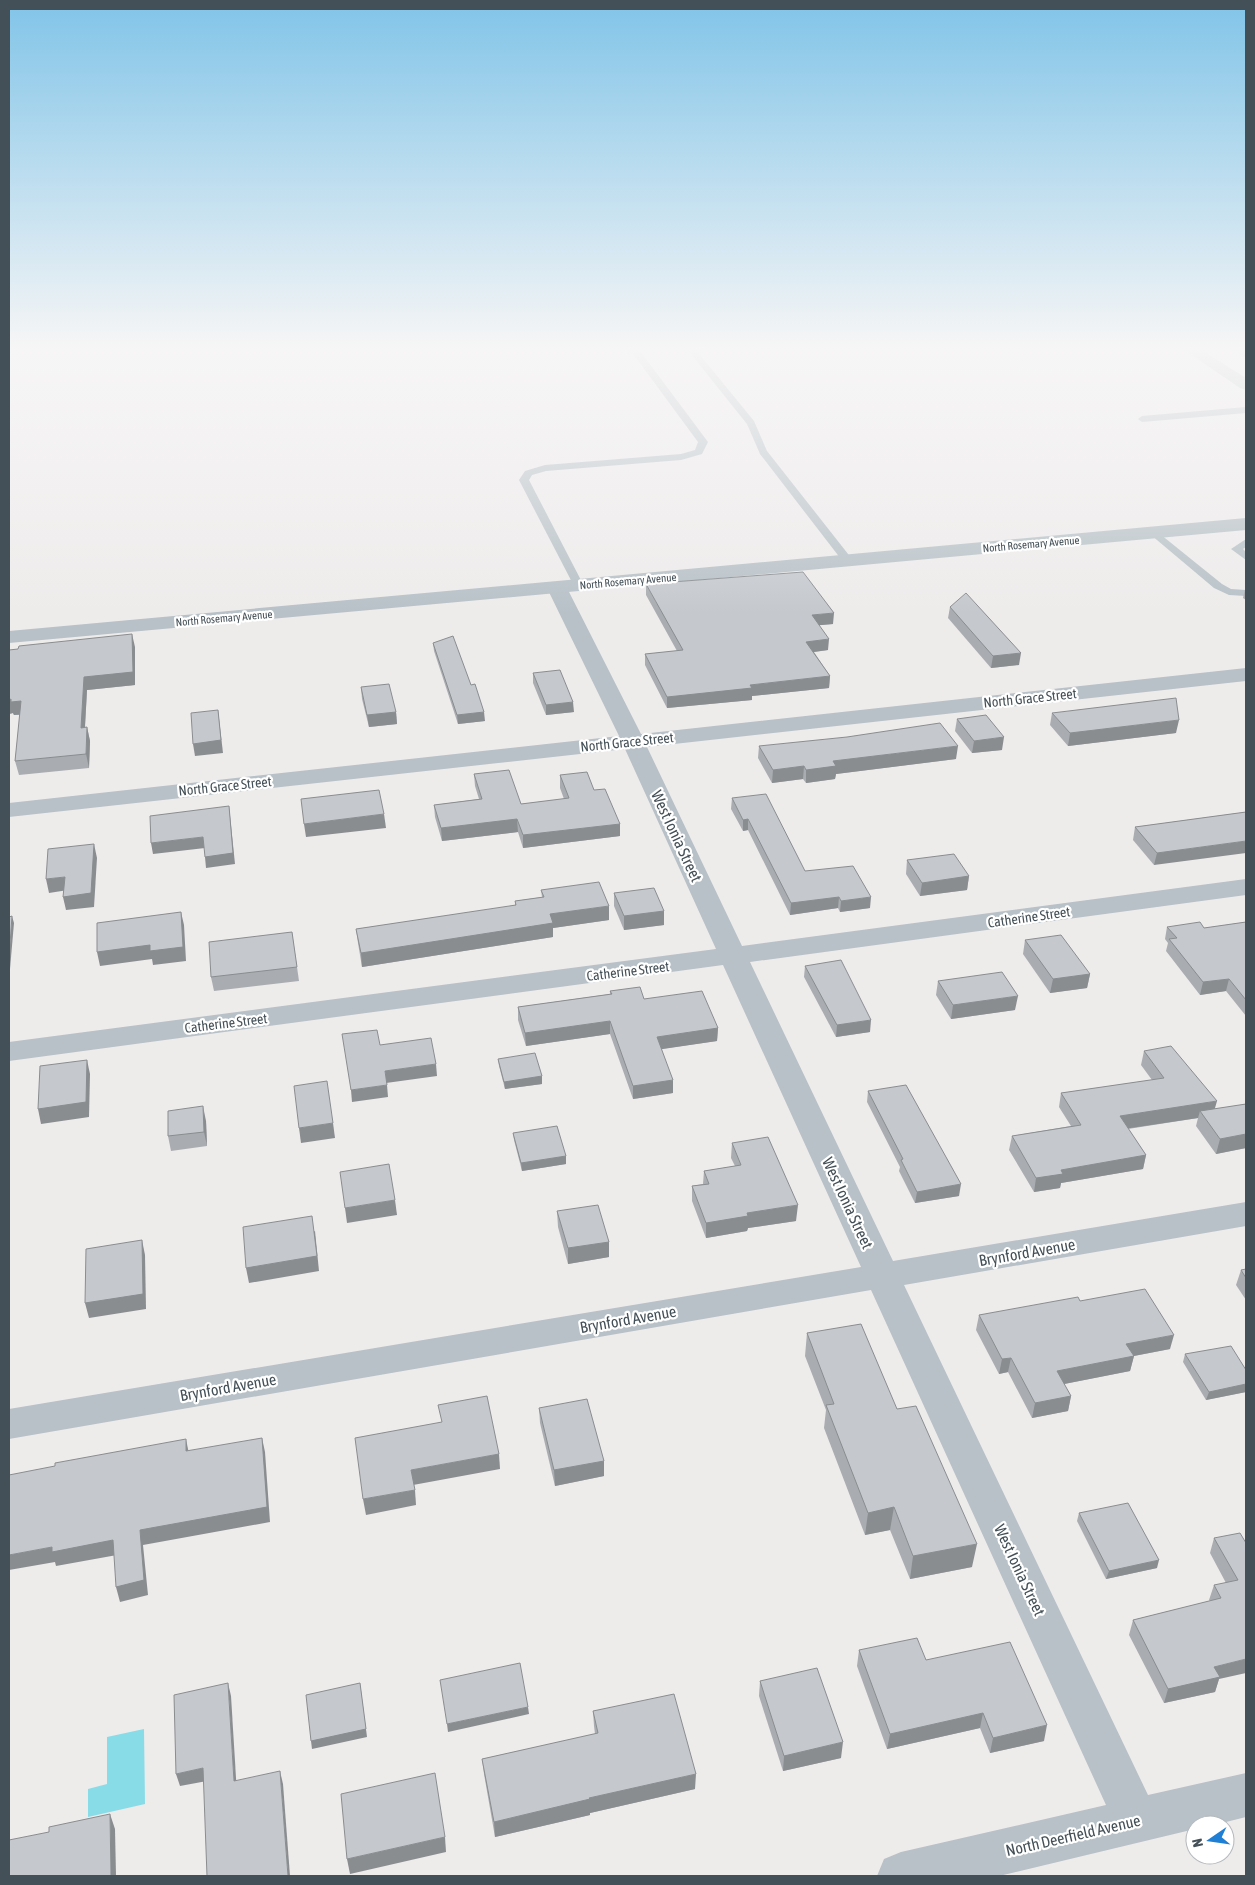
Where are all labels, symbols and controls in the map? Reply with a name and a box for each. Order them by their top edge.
street label: North Rosemary Avenue [982,534,1080,554]
street label: North Rosemary Avenue [579,571,677,591]
street label: North Rosemary Avenue [175,608,273,628]
street label: North Grace Street [983,685,1077,711]
street label: North Grace Street [580,729,674,755]
street label: North Grace Street [178,773,272,799]
street label: West Ionia Street [648,788,706,885]
street label: Catherine Street [987,903,1071,931]
street label: Catherine Street [586,958,670,984]
street label: Catherine Street [184,1010,268,1036]
street label: West Ionia Street [819,1155,877,1252]
street label: Brynford Avenue [977,1235,1077,1270]
street label: Brynford Avenue [578,1302,678,1337]
street label: Brynford Avenue [178,1370,278,1405]
street label: West Ionia Street [991,1522,1049,1619]
street label: North Deerfield Avenue [1004,1811,1142,1859]
north arrow [1185,1815,1235,1865]
text: N [1189,1837,1206,1849]

